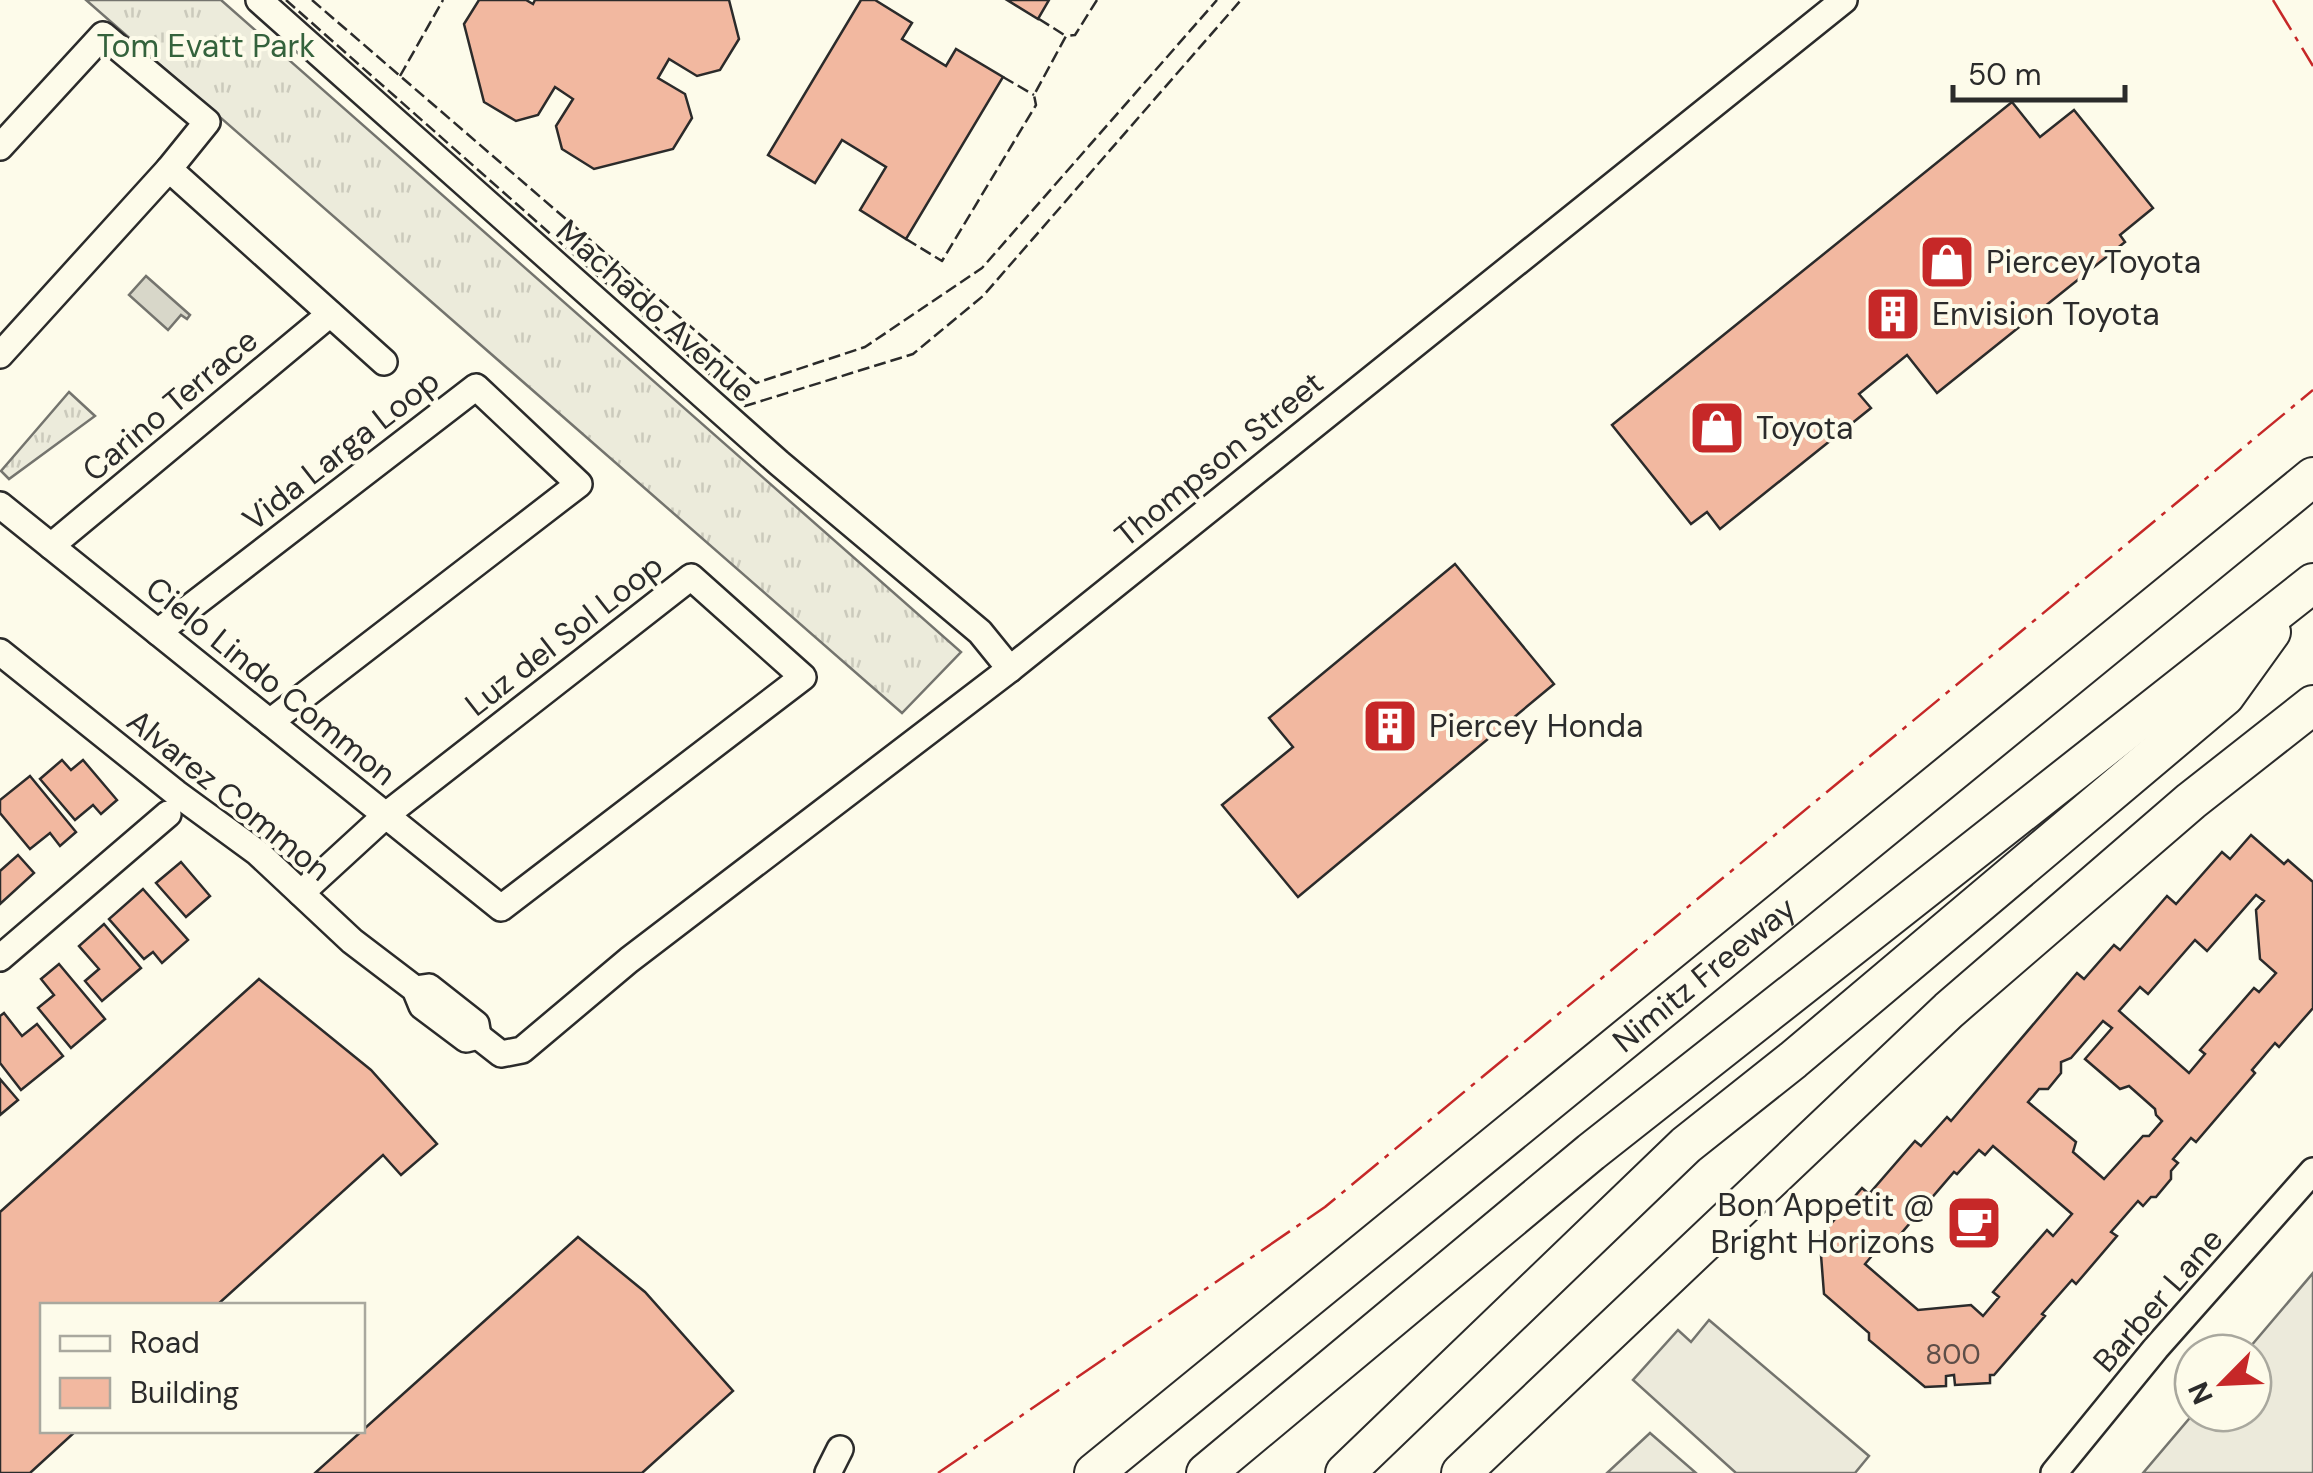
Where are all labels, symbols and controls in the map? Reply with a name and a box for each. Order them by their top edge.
park label: Tom Evatt Park [97,25,315,67]
scale bar [1953,40,2126,102]
text: 50 m [1968,55,2042,94]
street label: Machado Avenue [547,210,765,412]
shop icon: Piercey Toyota [1917,232,1977,292]
place label: Piercey Toyota [1986,241,2201,283]
building icon: Envision Toyota [1863,284,1923,344]
place label: Envision Toyota [1932,293,2160,335]
street label: Carino Terrace [74,319,266,491]
street label: Vida Larga Loop [234,360,448,540]
street label: Thompson Street [1106,362,1332,556]
shop icon: Toyota [1687,398,1747,458]
place label: Toyota [1756,407,1853,449]
street label: Luz del Sol Loop [457,545,671,725]
street label: Cielo Lindo Common [137,567,405,795]
building icon: Piercey Honda [1360,696,1420,756]
street label: Alvarez Common [118,700,340,890]
place label: Piercey Honda [1429,705,1643,747]
street label: Nimitz Freeway [1604,887,1805,1062]
place label: Bon Appetit @ Bright Horizons [1711,1184,1935,1263]
cafe icon: Bon Appetit @ Bright Horizons [1944,1193,2004,1253]
street label: Barber Lane [2084,1219,2232,1381]
legend [40,1303,365,1433]
text: Road [130,1323,200,1362]
north arrow [2173,1333,2273,1433]
house number: 800 [1925,1336,1981,1373]
text: Building [130,1373,239,1412]
text: N [2180,1376,2222,1410]

